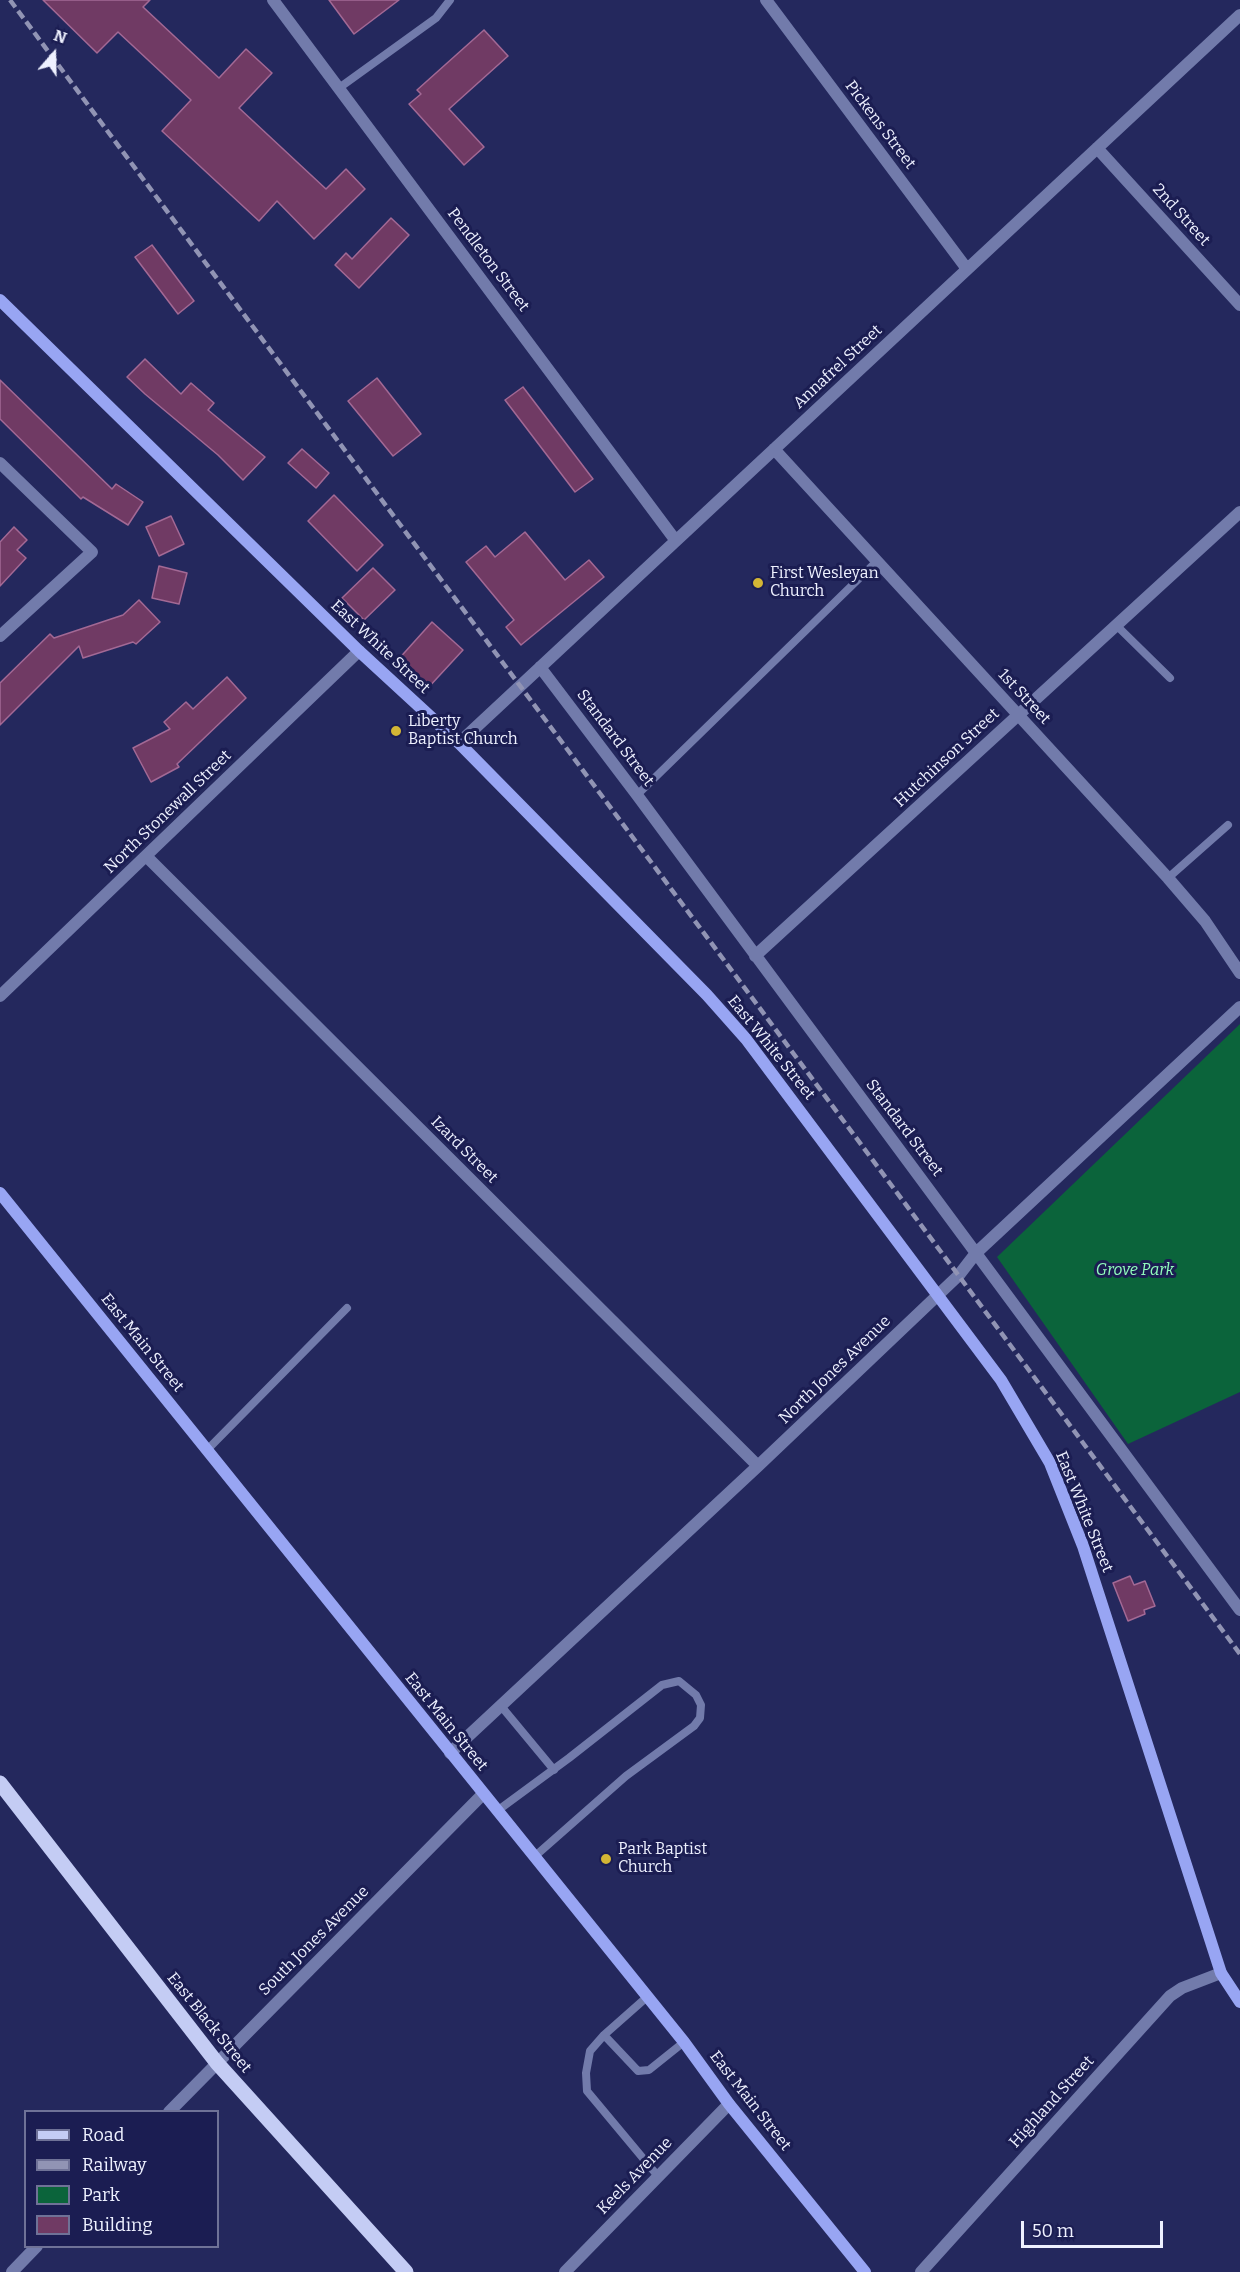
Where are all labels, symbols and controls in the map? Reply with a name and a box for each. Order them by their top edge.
north arrow [24,24,84,84]
text: N [51,26,69,48]
street label: Pickens Street [841,77,919,173]
street label: 2nd Street [1148,180,1214,250]
street label: Pendleton Street [443,205,533,315]
street label: Annafrel Street [790,321,886,413]
place label: First Wesleyan Church [770,564,879,602]
marker: First Wesleyan Church [751,576,765,590]
street label: East White Street [326,596,434,698]
street label: 1st Street [994,665,1054,729]
street label: Standard Street [572,686,658,790]
street label: Hutchinson Street [891,704,1003,812]
place label: Liberty Baptist Church [408,712,518,750]
marker: Liberty Baptist Church [389,724,403,738]
street label: North Stonewall Street [101,746,235,878]
street label: East White Street [723,992,819,1104]
street label: Standard Street [861,1076,947,1180]
street label: Izard Street [427,1113,501,1187]
park label: Grove Park [1096,1261,1174,1281]
street label: East Main Street [96,1290,188,1396]
street label: North Jones Avenue [775,1312,895,1428]
street label: East White Street [1051,1449,1117,1575]
street label: East Main Street [400,1669,492,1775]
place label: Park Baptist Church [618,1840,707,1878]
marker: Park Baptist Church [599,1852,613,1866]
street label: South Jones Avenue [255,1882,373,2000]
street label: East Black Street [163,1969,255,2077]
street label: East Main Street [705,2047,795,2155]
street label: Highland Street [1006,2052,1098,2152]
legend [24,2110,219,2248]
text: Road [82,2124,124,2146]
street label: Keels Avenue [593,2133,677,2219]
text: Railway [82,2154,146,2176]
text: Park [82,2184,120,2206]
scale bar [1024,2209,1166,2247]
text: Building [82,2214,153,2236]
text: 50 m [1032,2220,1074,2242]

